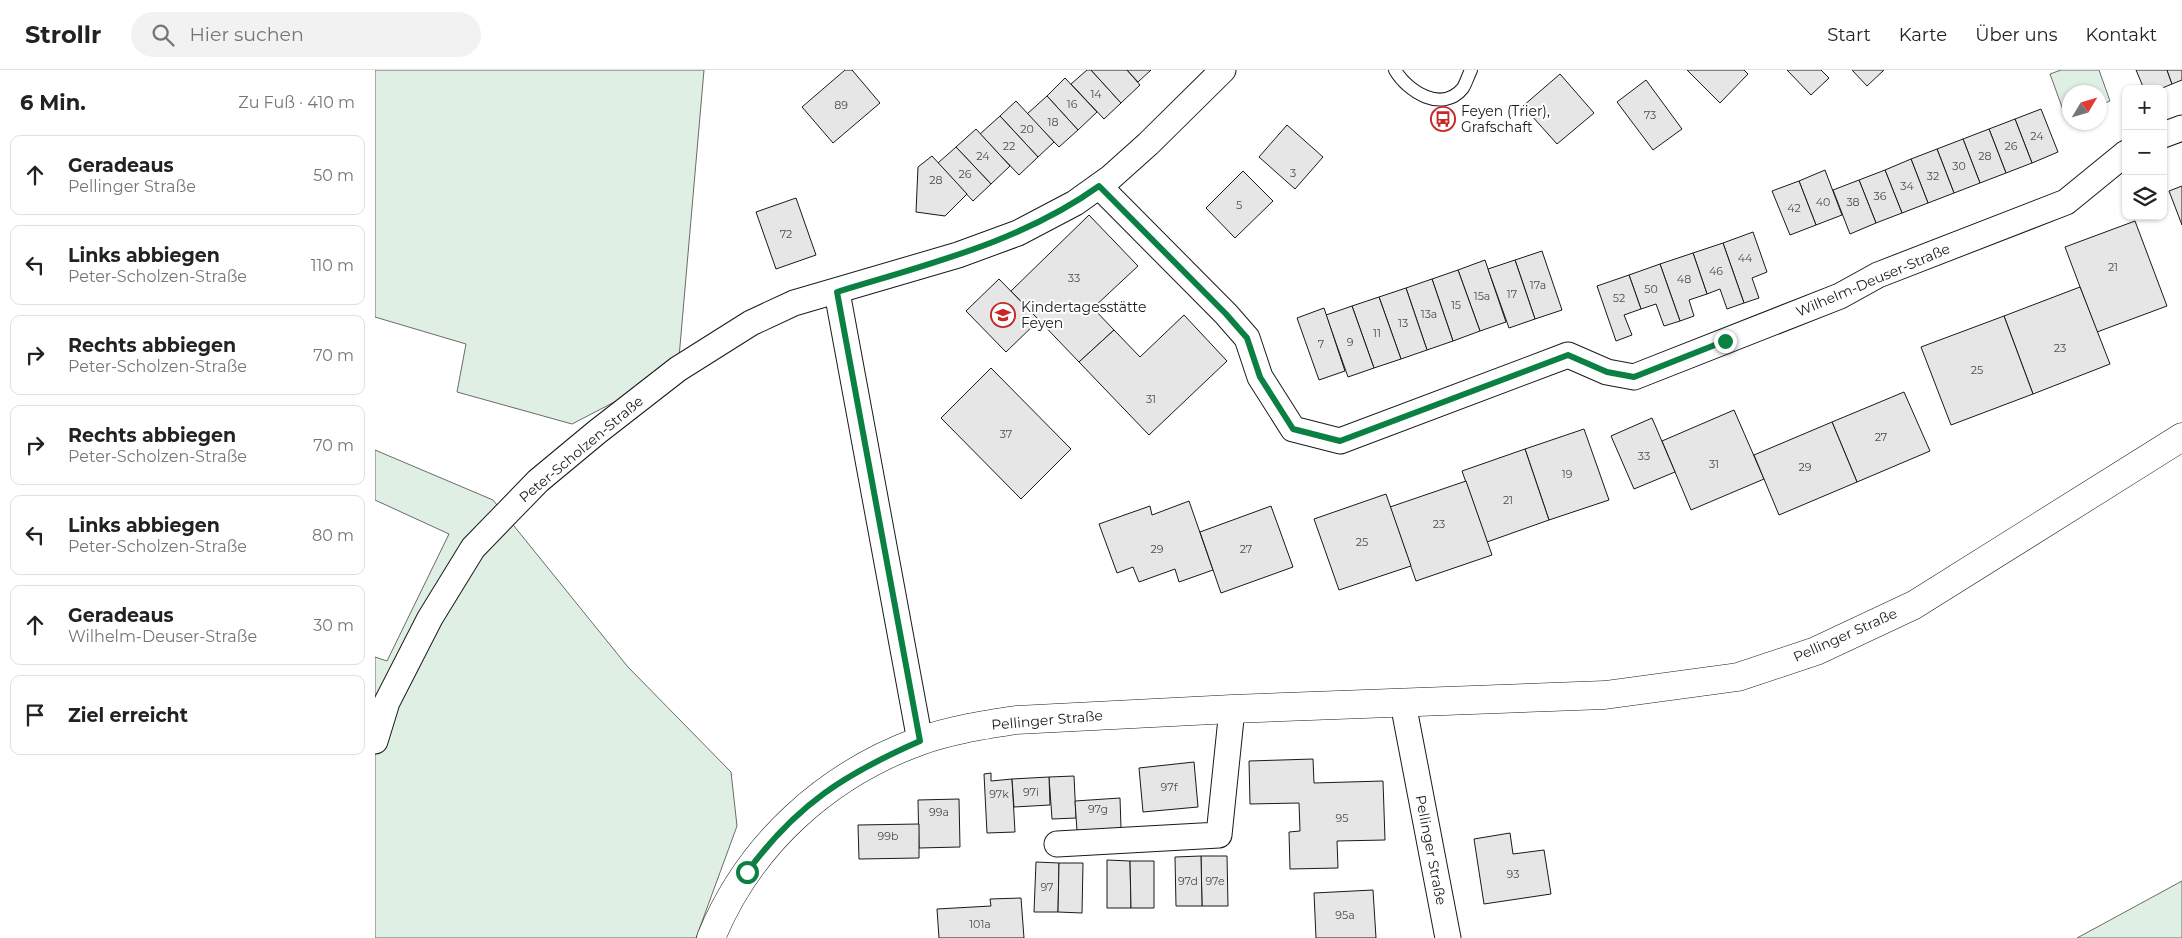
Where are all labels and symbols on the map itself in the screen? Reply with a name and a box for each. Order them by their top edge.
north arrow [2062,85,2107,130]
house number: 14 [1090,87,1102,101]
house number: 16 [1067,97,1078,111]
house number: 89 [834,98,848,112]
place label: Feyen (Trier), Grafschaft [1461,102,1550,136]
bus stop icon: Feyen (Trier), Grafschaft [1430,106,1456,132]
house number: 73 [1644,108,1656,122]
house number: 18 [1048,115,1059,129]
house number: 20 [1020,122,1034,136]
house number: 24 [2030,129,2044,143]
house number: 22 [1003,139,1015,153]
house number: 26 [2005,139,2018,153]
house number: 24 [976,149,990,163]
house number: 28 [1978,149,1992,163]
house number: 30 [1952,159,1966,173]
house number: 3 [1290,166,1296,180]
house number: 26 [959,167,972,181]
house number: 32 [1927,169,1939,183]
house number: 28 [929,173,943,187]
house number: 34 [1900,179,1914,193]
house number: 36 [1874,189,1887,203]
house number: 40 [1816,195,1830,209]
house number: 38 [1846,195,1860,209]
house number: 5 [1236,198,1242,212]
house number: 42 [1787,201,1801,215]
house number: 72 [780,227,792,241]
street label: Wilhelm-Deuser-Straße [1793,239,1953,321]
house number: 44 [1738,251,1753,265]
house number: 21 [2108,260,2118,274]
house number: 46 [1709,264,1723,278]
house number: 33 [1068,271,1080,285]
house number: 48 [1677,272,1691,286]
house number: 17a [1530,278,1546,292]
house number: 50 [1644,282,1658,296]
house number: 17 [1507,287,1517,301]
house number: 15a [1474,289,1490,303]
house number: 52 [1613,291,1625,305]
place label: Kindertagesstätte Feyen [1021,298,1146,332]
house number: 15 [1451,298,1461,312]
school or university icon: Kindertagesstätte Feyen [990,302,1016,328]
house number: 13a [1421,307,1437,321]
house number: 13 [1398,316,1408,330]
house number: 11 [1373,326,1381,340]
route end [1714,330,1737,353]
house number: 9 [1347,335,1354,349]
house number: 7 [1318,337,1324,351]
house number: 23 [2054,341,2066,355]
house number: 25 [1971,363,1983,377]
street label: Peter-Scholzen-Straße [515,392,647,506]
house number: 31 [1146,392,1156,406]
house number: 37 [1000,427,1012,441]
house number: 27 [1875,430,1887,444]
house number: 33 [1638,449,1650,463]
house number: 31 [1709,457,1719,471]
house number: 29 [1799,460,1812,474]
house number: 19 [1562,467,1573,481]
house number: 21 [1503,493,1513,507]
house number: 23 [1433,517,1445,531]
house number: 25 [1356,535,1368,549]
house number: 29 [1151,542,1164,556]
house number: 27 [1240,542,1252,556]
street label: Pellinger Straße [1790,604,1900,666]
street label: Pellinger Straße [991,706,1103,734]
house number: 97f [1161,780,1179,794]
house number: 97i [1023,785,1039,799]
house number: 97k [989,787,1009,801]
street label: Pellinger Straße [1411,793,1451,907]
house number: 97g [1088,802,1108,816]
house number: 99a [929,805,949,819]
house number: 95 [1336,811,1348,825]
house number: 99b [878,829,898,843]
route start [736,861,759,884]
house number: 93 [1507,867,1519,881]
house number: 97d [1178,874,1198,888]
house number: 97e [1205,874,1225,888]
house number: 97 [1040,880,1054,894]
house number: 95a [1335,908,1355,922]
house number: 101a [969,917,991,931]

